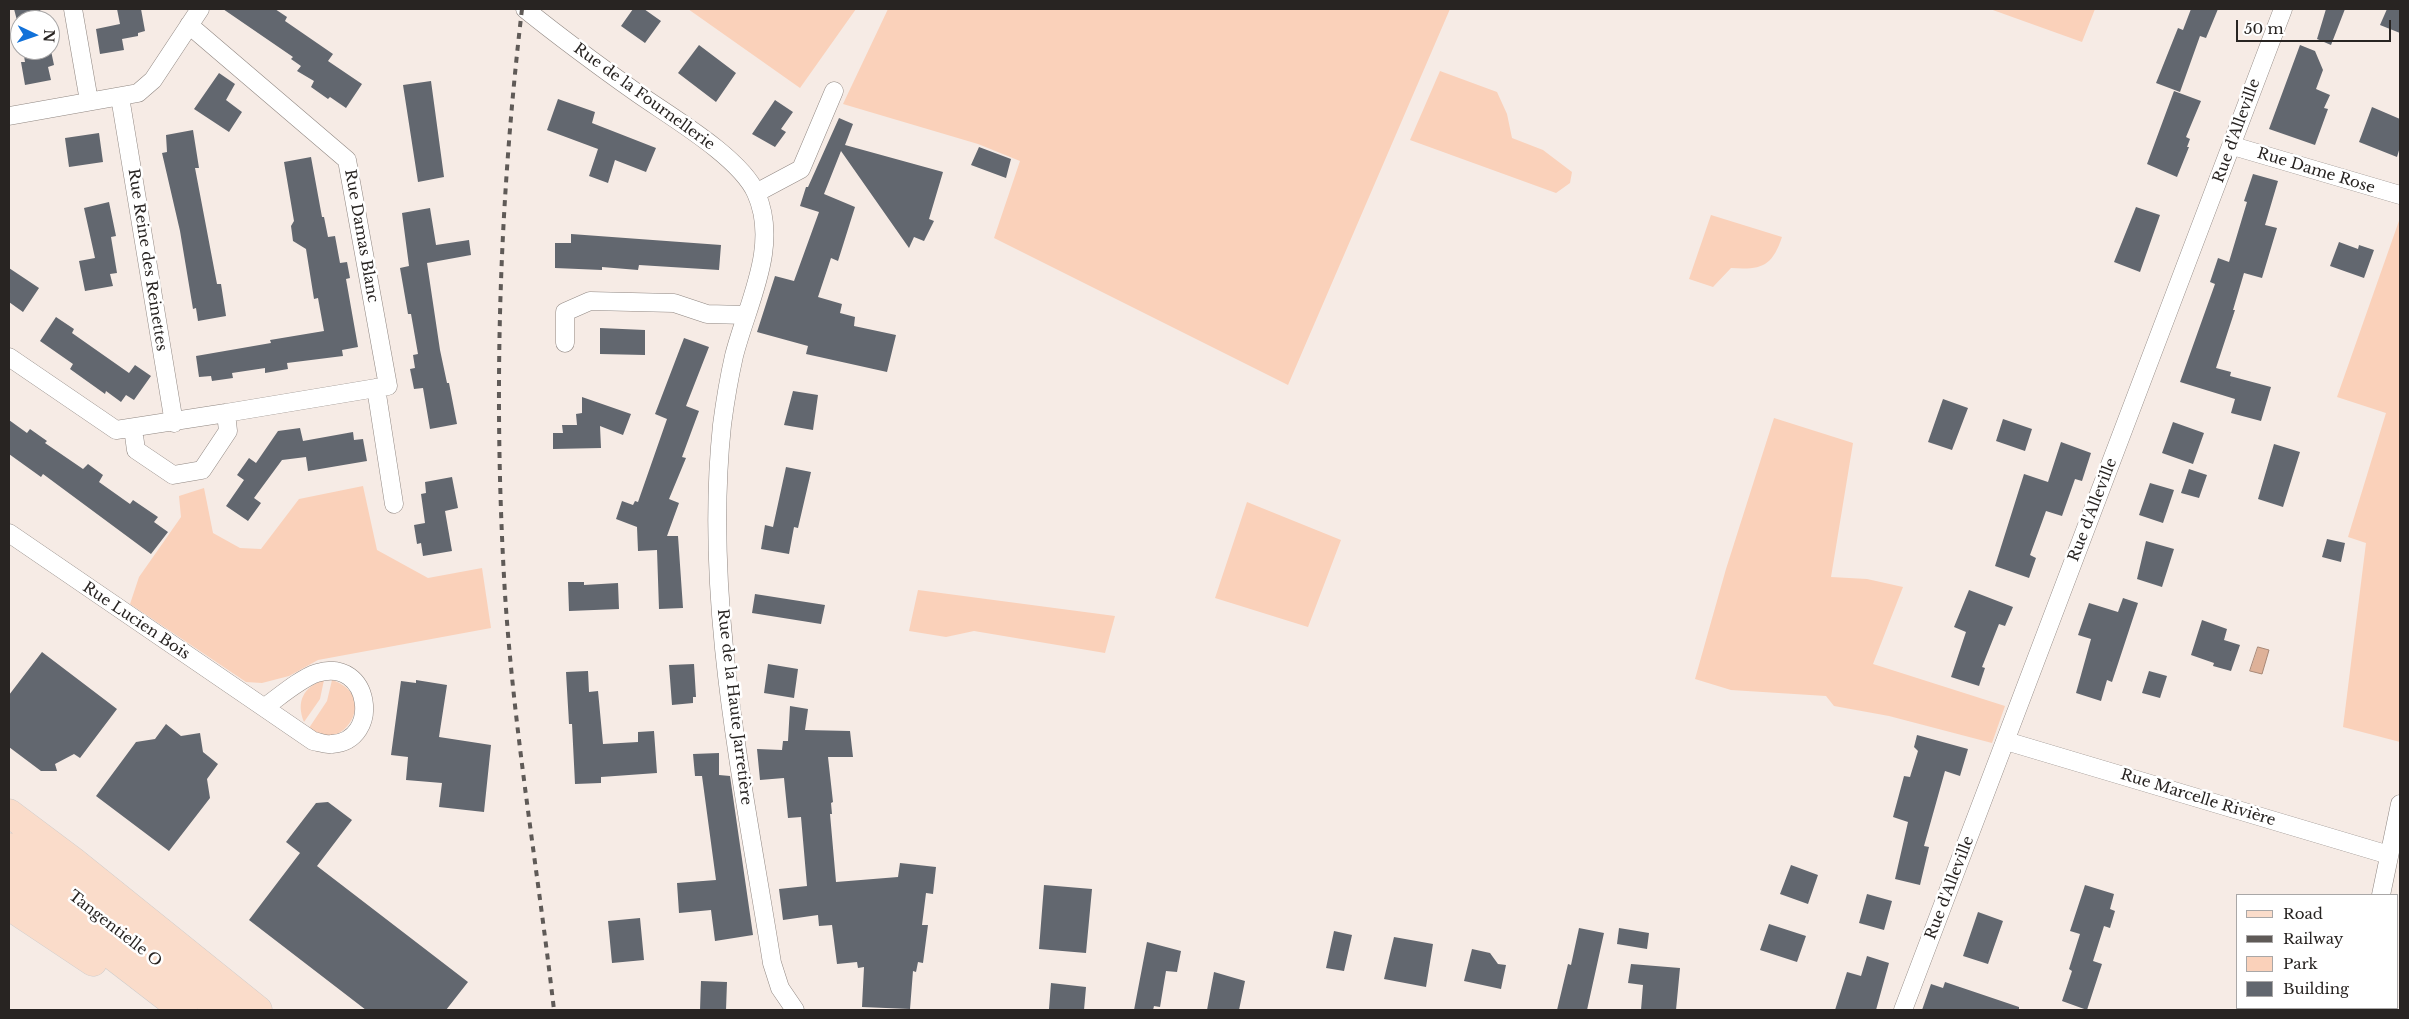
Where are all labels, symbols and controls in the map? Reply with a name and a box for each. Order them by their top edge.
north arrow [10,10,60,60]
scale bar [2239,10,2394,42]
text: 50 m [2244,19,2284,38]
text: N [40,29,58,43]
street label: Rue de la Fournellerie [570,40,718,154]
street label: Rue d'Alleville [2210,77,2264,185]
street label: Rue Dame Rose [2255,145,2377,197]
street label: Rue Reine des Reinettes [124,168,170,352]
street label: Rue Damas Blanc [340,168,382,304]
street label: Rue d'Alleville [2065,456,2121,564]
street label: Rue Lucien Bois [79,578,193,664]
street label: Rue de la Haute Jarretière [713,608,755,806]
street label: Rue Marcelle Rivière [2118,766,2278,830]
street label: Rue d'Alleville [1922,834,1978,942]
street label: Tangentielle O [65,887,165,971]
legend [2236,894,2399,1009]
text: Road [2283,904,2323,923]
text: Railway [2283,929,2343,948]
text: Park [2283,954,2318,973]
text: Building [2283,979,2349,998]

